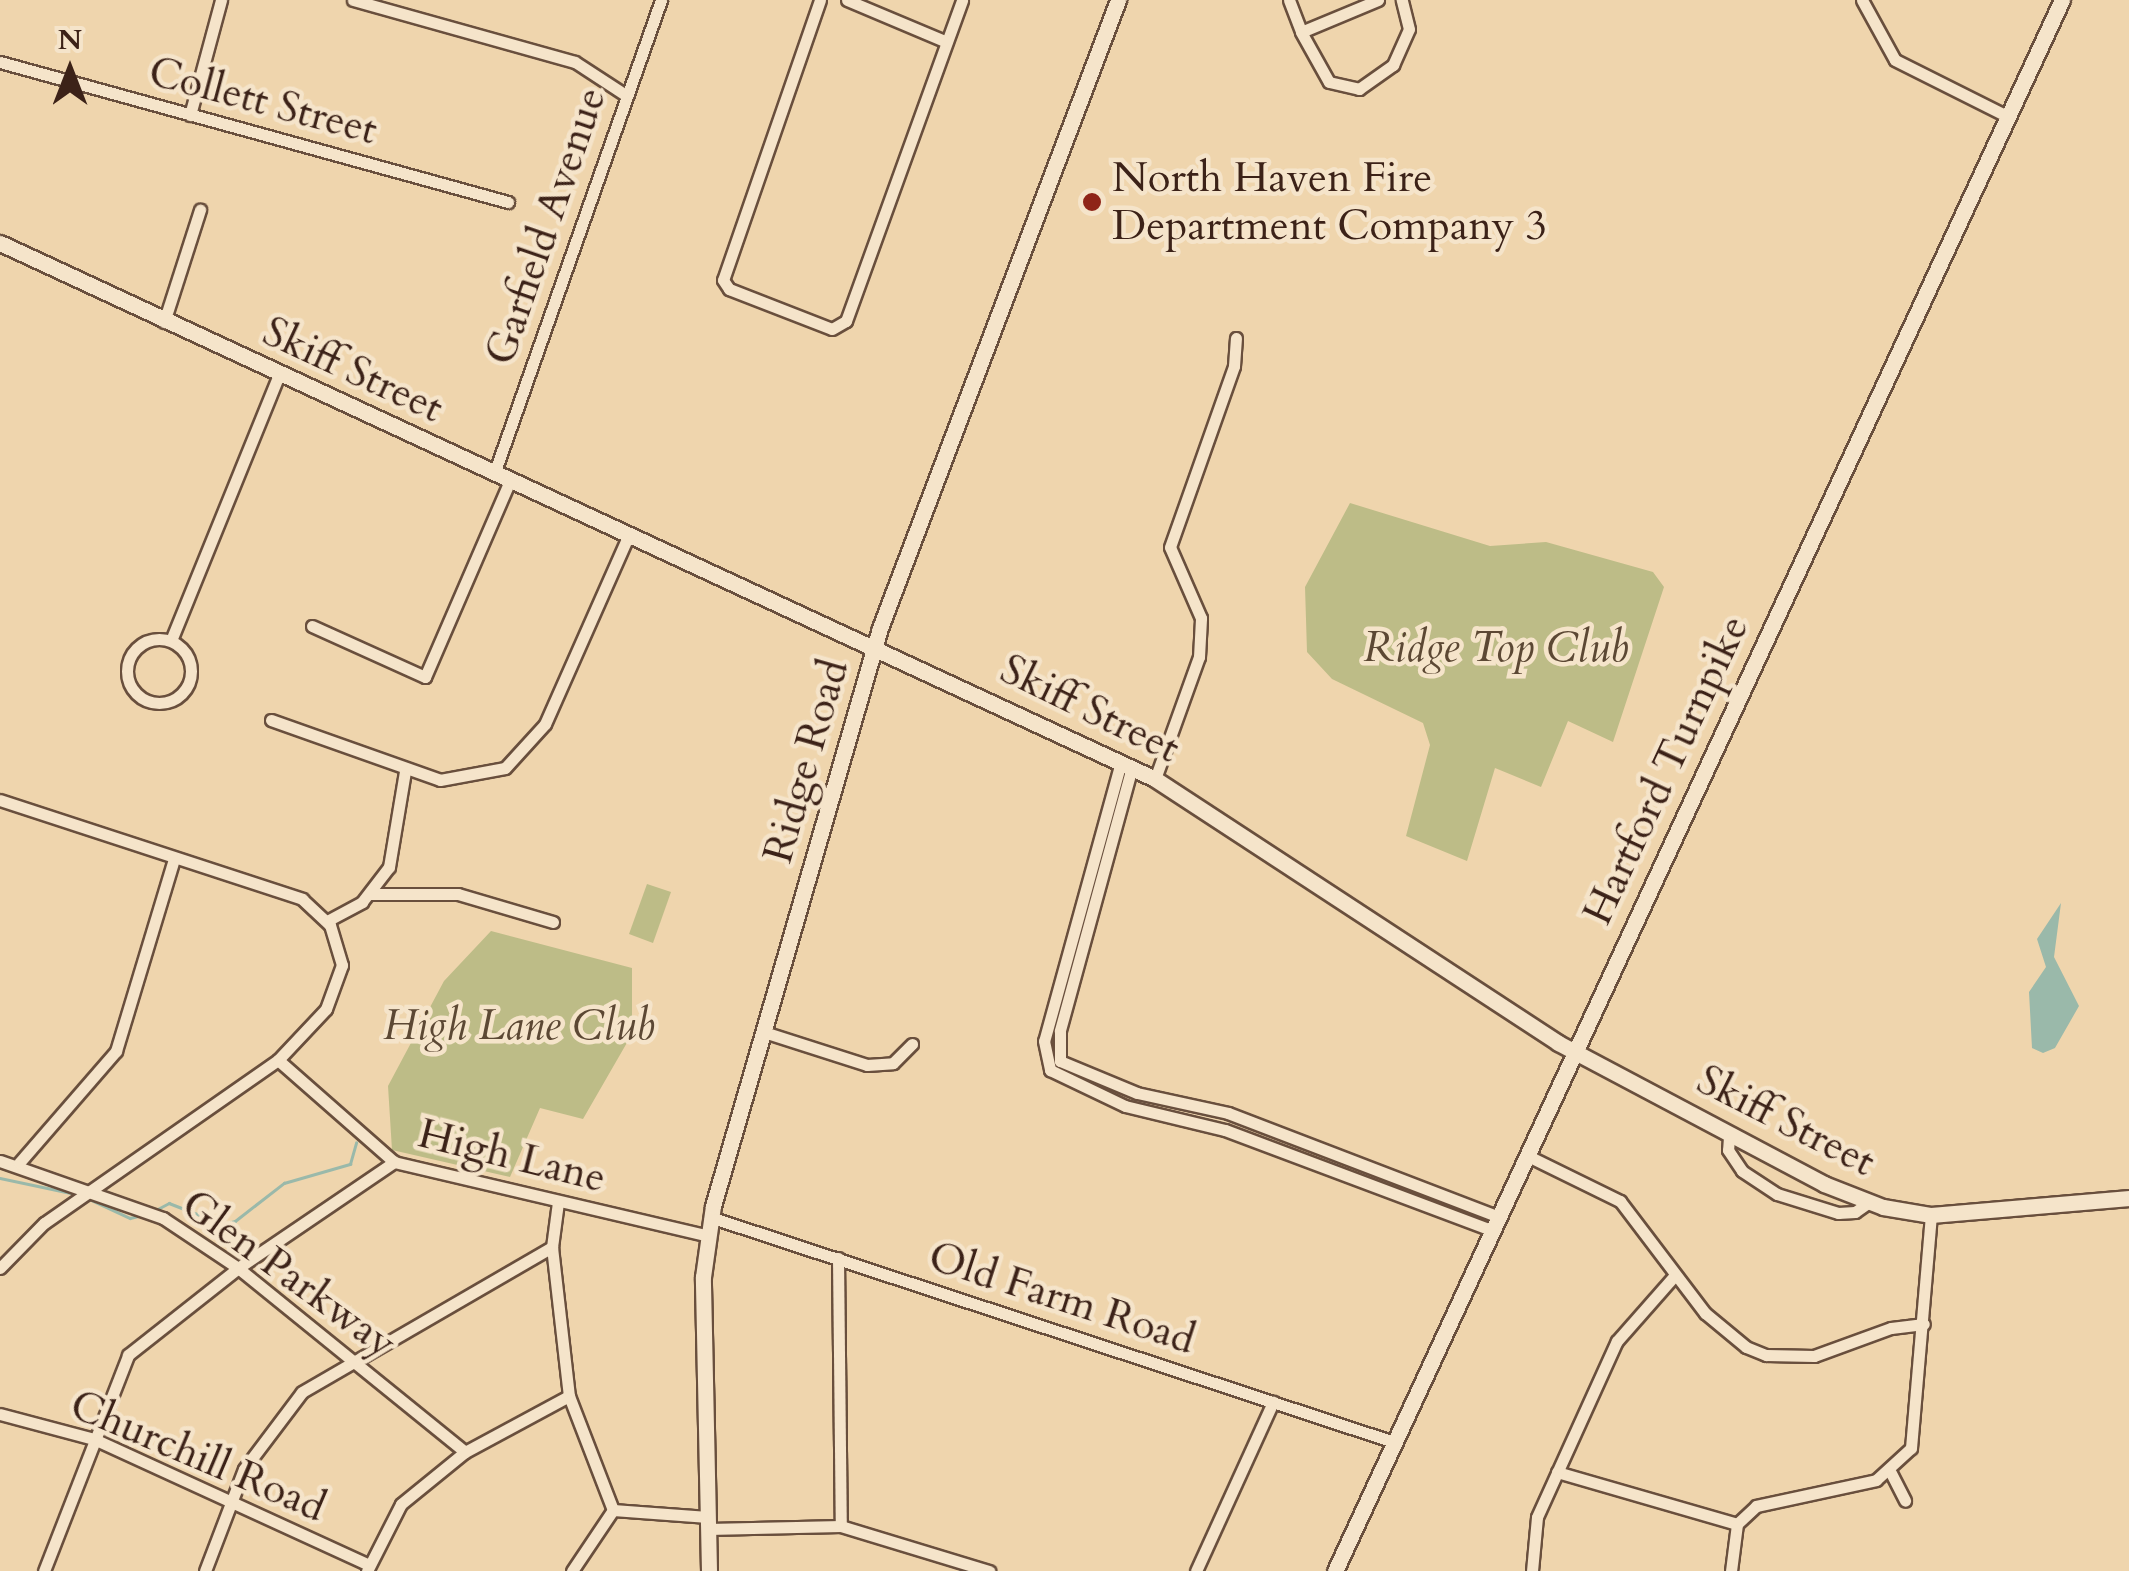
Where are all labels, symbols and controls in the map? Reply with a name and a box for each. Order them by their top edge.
north arrow [20,20,120,120]
text: N [58,21,82,59]
street label: Collett Street [143,46,383,156]
street label: Garfield Avenue [475,81,617,371]
place label: North Haven Fire Department Company 3 [1112,153,1547,252]
marker: North Haven Fire Department Company 3 [1081,191,1103,213]
street label: Skiff Street [255,306,451,434]
street label: Hartford Turnpike [1572,608,1760,932]
park label: Ridge Top Club [1363,623,1629,673]
street label: Skiff Street [992,644,1188,774]
street label: Ridge Road [753,653,859,869]
park label: High Lane Club [383,1001,655,1051]
street label: Skiff Street [1689,1055,1883,1187]
street label: High Lane [413,1108,611,1204]
street label: Glen Parkway [172,1179,406,1369]
street label: Old Farm Road [922,1231,1202,1365]
street label: Churchill Road [63,1380,333,1532]

